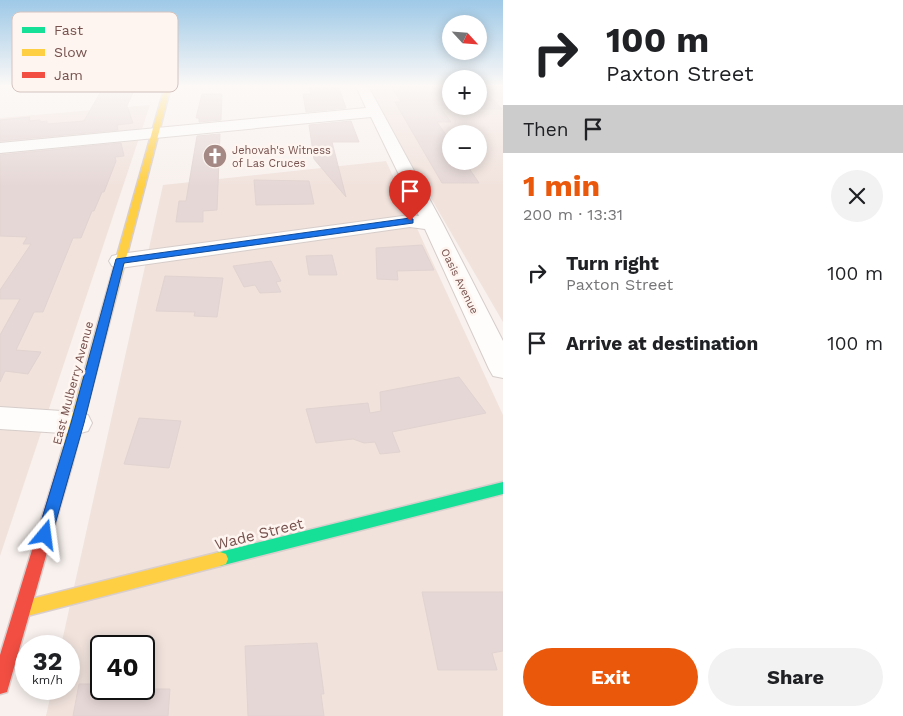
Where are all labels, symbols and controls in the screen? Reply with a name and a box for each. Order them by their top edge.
legend [12,12,178,92]
north arrow [442,15,488,60]
map controls [442,15,487,170]
text: 100 m [606,19,709,61]
icon: right [523,20,588,85]
text: Fast [54,22,83,38]
text: Slow [54,44,87,60]
text: Paxton Street [606,61,753,86]
text: Jam [54,67,83,83]
button: + [442,70,487,115]
icon: arrive [579,115,607,143]
text: Then [523,118,569,141]
button: − [442,125,487,170]
church icon: Jehovah's Witness of Las Cruces [202,143,228,169]
place label: Jehovah's Witness of Las Cruces [232,144,331,170]
text: 1 min [523,168,600,203]
pin [389,170,431,221]
button: close [831,170,883,222]
icon: arrive [396,177,424,205]
text: 200 m · 13:31 [523,205,623,224]
street label: Oasis Avenue [438,246,481,316]
text: Turn right [566,252,659,275]
icon: right [523,259,551,287]
text: 100 m [827,262,883,285]
text: Paxton Street [566,275,673,294]
street label: East Mulberry Avenue [50,320,96,446]
icon: arrive [523,329,551,357]
text: Arrive at destination [566,332,758,355]
text: 100 m [827,332,883,355]
position arrow [18,508,70,560]
street label: Wade Street [213,514,306,554]
speed limit sign: 40 [90,635,155,700]
text: 32 [33,647,62,676]
button: Exit [523,648,698,706]
button: Share [708,648,883,706]
text: km/h [32,673,63,687]

